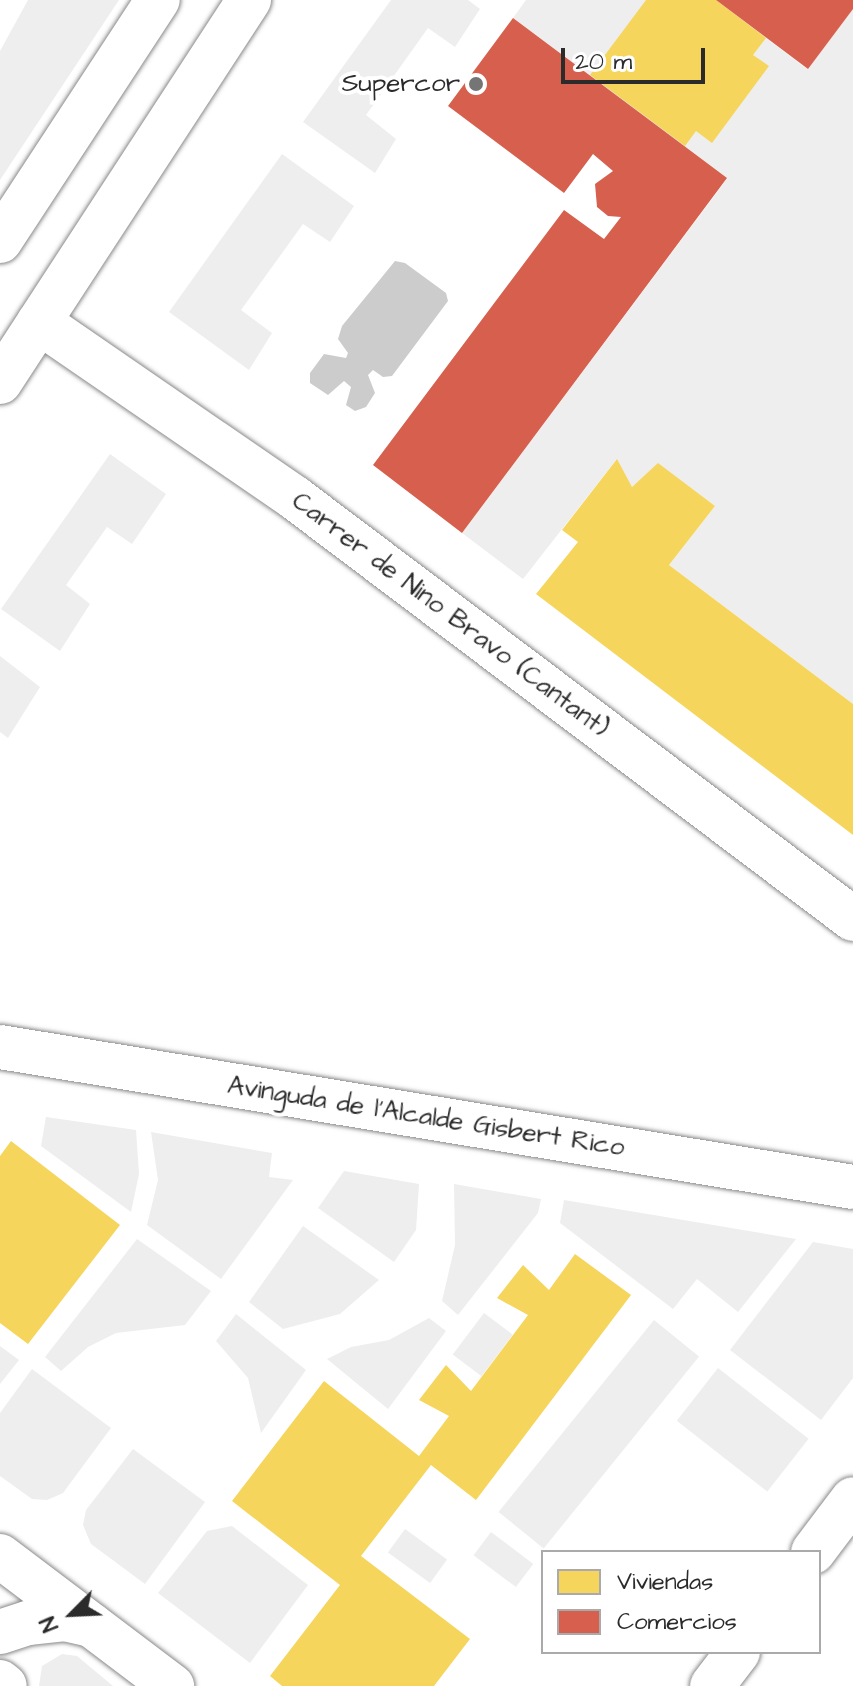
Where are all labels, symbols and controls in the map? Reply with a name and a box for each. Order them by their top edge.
scale bar [565,32,709,82]
text: 20 m [575,45,632,79]
place label: Supercor [342,68,460,100]
marker: Supercor [467,75,485,93]
street label: Carrer de Nino Bravo (Cantant) [285,486,615,744]
street label: Avinguda de l'Alcalde Gisbert Rico [225,1070,627,1164]
legend [541,1550,821,1654]
text: Viviendas [617,1565,713,1599]
north arrow [32,1574,112,1654]
text: Comercios [617,1605,737,1639]
text: N [33,1611,67,1637]

